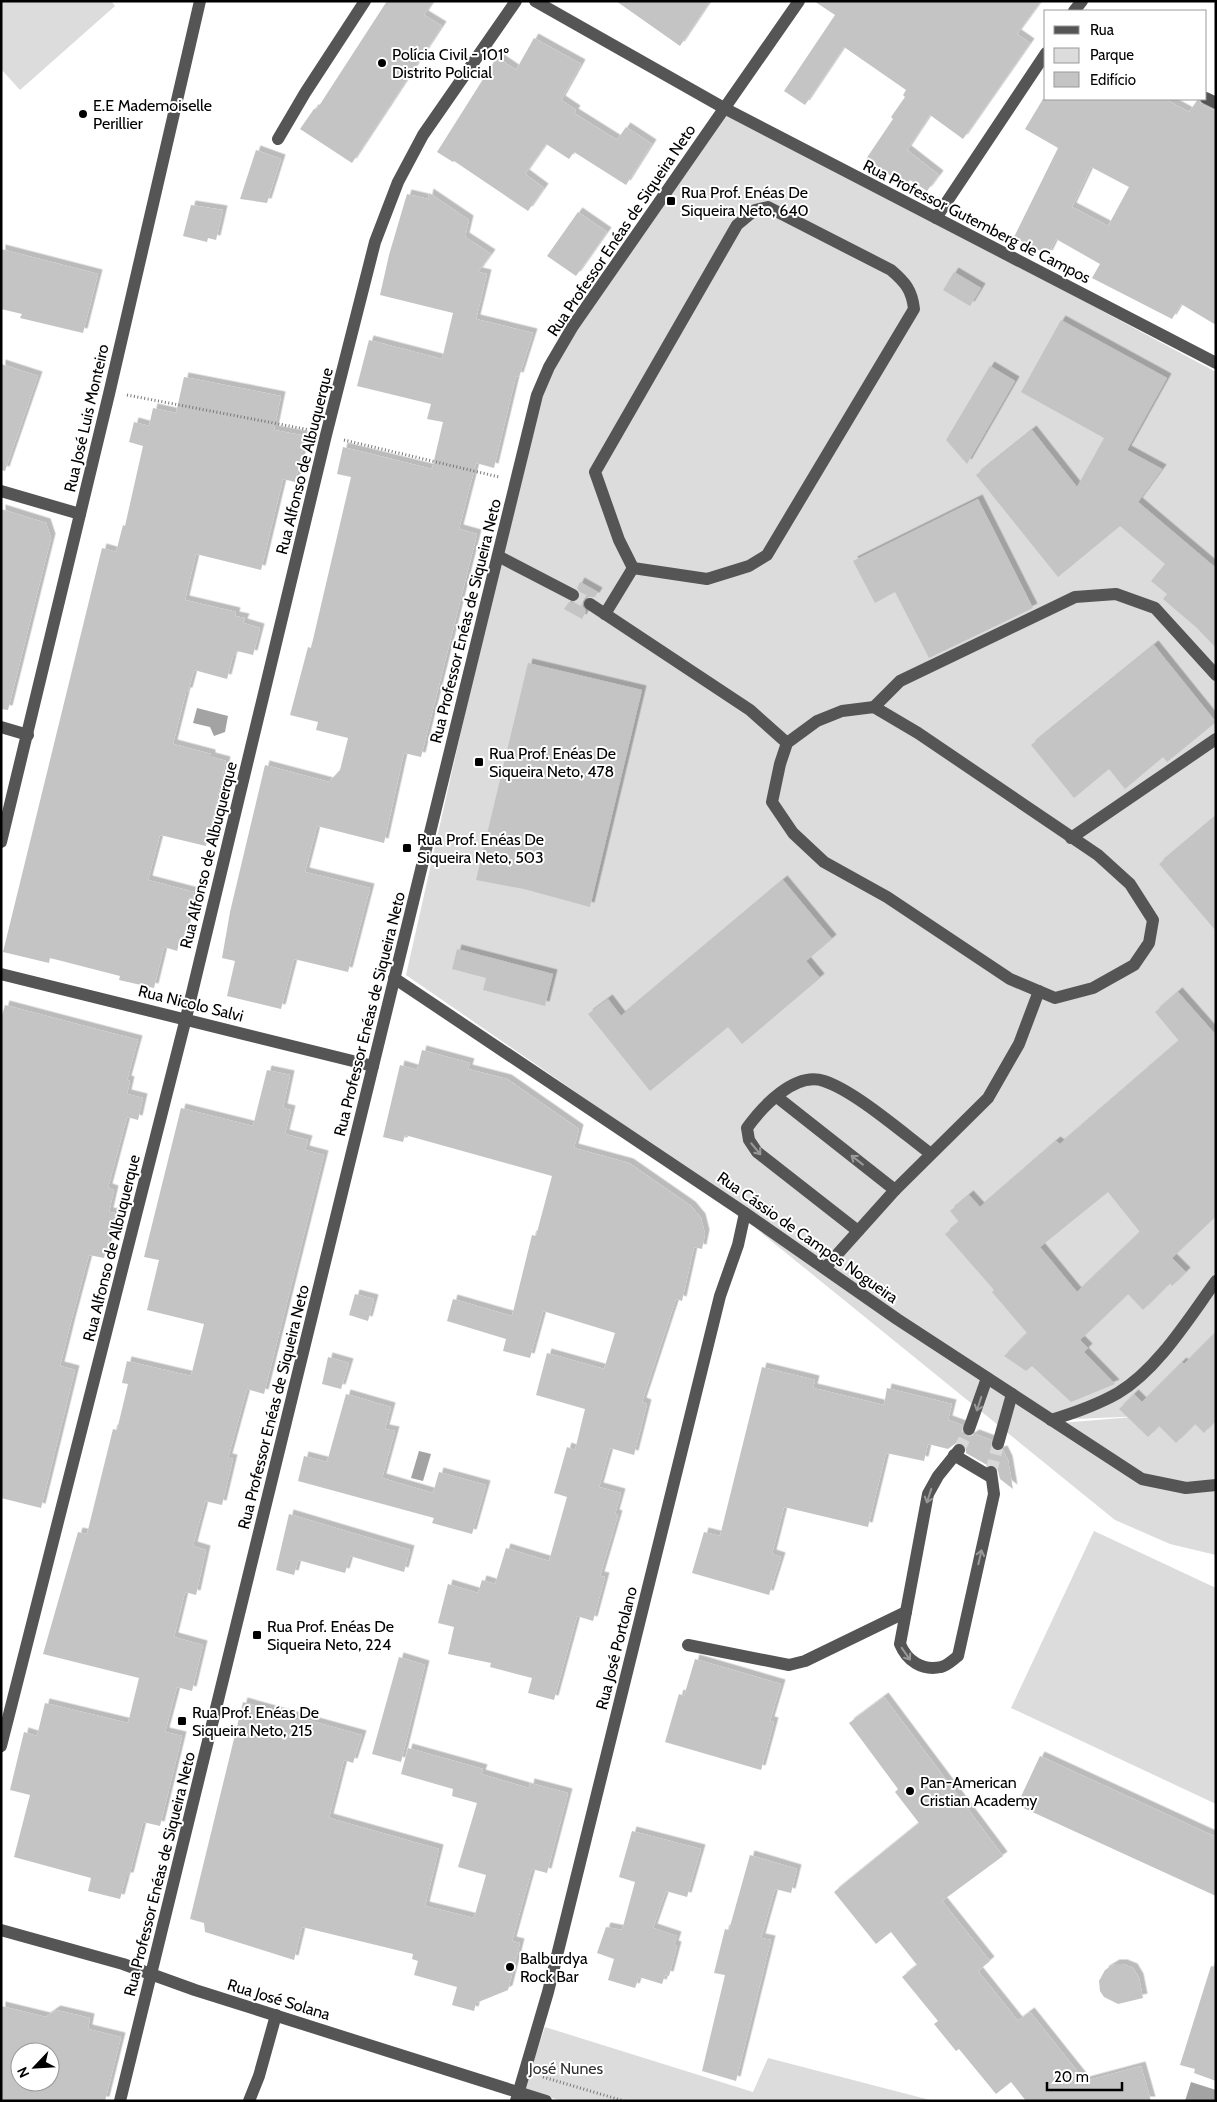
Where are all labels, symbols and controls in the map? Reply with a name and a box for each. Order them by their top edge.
legend [1044,10,1207,100]
text: Rua [1090,21,1115,39]
place label: Polícia Civil - 101º Distrito Policial [392,45,509,82]
text: Parque [1090,46,1134,64]
marker: Polícia Civil - 101º Distrito Policial [376,57,388,69]
text: Edifício [1090,71,1136,89]
place label: E.E Mademoiselle Perillier [93,96,212,133]
marker: E.E Mademoiselle Perillier [77,108,89,120]
street label: Rua Professor Enéas de Siqueira Neto [543,121,700,340]
street label: Rua Professor Gutemberg de Campos [860,156,1094,287]
place label: Rua Prof. Enéas De Siqueira Neto, 640 [681,183,809,220]
marker: Rua Prof. Enéas De Siqueira Neto, 640 [665,195,677,207]
street label: Rua José Luis Monteiro [60,342,113,494]
street label: Rua Alfonso de Albuquerque [272,366,337,556]
street label: Rua Professor Enéas de Siqueira Neto [426,497,505,745]
place label: Rua Prof. Enéas De Siqueira Neto, 478 [489,744,616,781]
marker: Rua Prof. Enéas De Siqueira Neto, 478 [473,756,485,768]
street label: Rua Alfonso de Albuquerque [176,760,241,950]
place label: Rua Prof. Enéas De Siqueira Neto, 503 [417,830,544,867]
marker: Rua Prof. Enéas De Siqueira Neto, 503 [401,842,413,854]
street label: Rua Professor Enéas de Siqueira Neto [330,890,409,1138]
street label: Rua Nicolo Salvi [136,981,245,1026]
one-way arrow [750,1142,762,1155]
street label: Rua Alfonso de Albuquerque [79,1153,144,1343]
one-way arrow [850,1155,864,1165]
street label: Rua Cássio de Campos Nogueira [714,1168,902,1307]
street label: Rua Professor Enéas de Siqueira Neto [234,1283,313,1531]
one-way arrow [973,1395,983,1411]
one-way arrow [923,1488,933,1504]
one-way arrow [976,1549,986,1565]
street label: Rua José Portolano [592,1584,641,1712]
place label: Rua Prof. Enéas De Siqueira Neto, 224 [267,1617,394,1654]
marker: Rua Prof. Enéas De Siqueira Neto, 224 [251,1629,263,1641]
one-way arrow [901,1647,911,1661]
place label: Rua Prof. Enéas De Siqueira Neto, 215 [192,1703,319,1740]
marker: Rua Prof. Enéas De Siqueira Neto, 215 [176,1715,188,1727]
street label: Rua Professor Enéas de Siqueira Neto [120,1750,199,1998]
place label: Pan-American Cristian Academy [920,1773,1037,1810]
marker: Pan-American Cristian Academy [904,1785,916,1797]
place label: Balburdya Rock Bar [520,1949,588,1986]
marker: Balburdya Rock Bar [504,1961,516,1973]
street label: Rua José Solana [225,1975,333,2024]
north arrow [10,2042,60,2092]
park label: José Nunes [528,2059,604,2078]
scale bar [1047,2060,1122,2092]
text: N [13,2064,33,2081]
text: 20 m [1054,2068,1089,2086]

